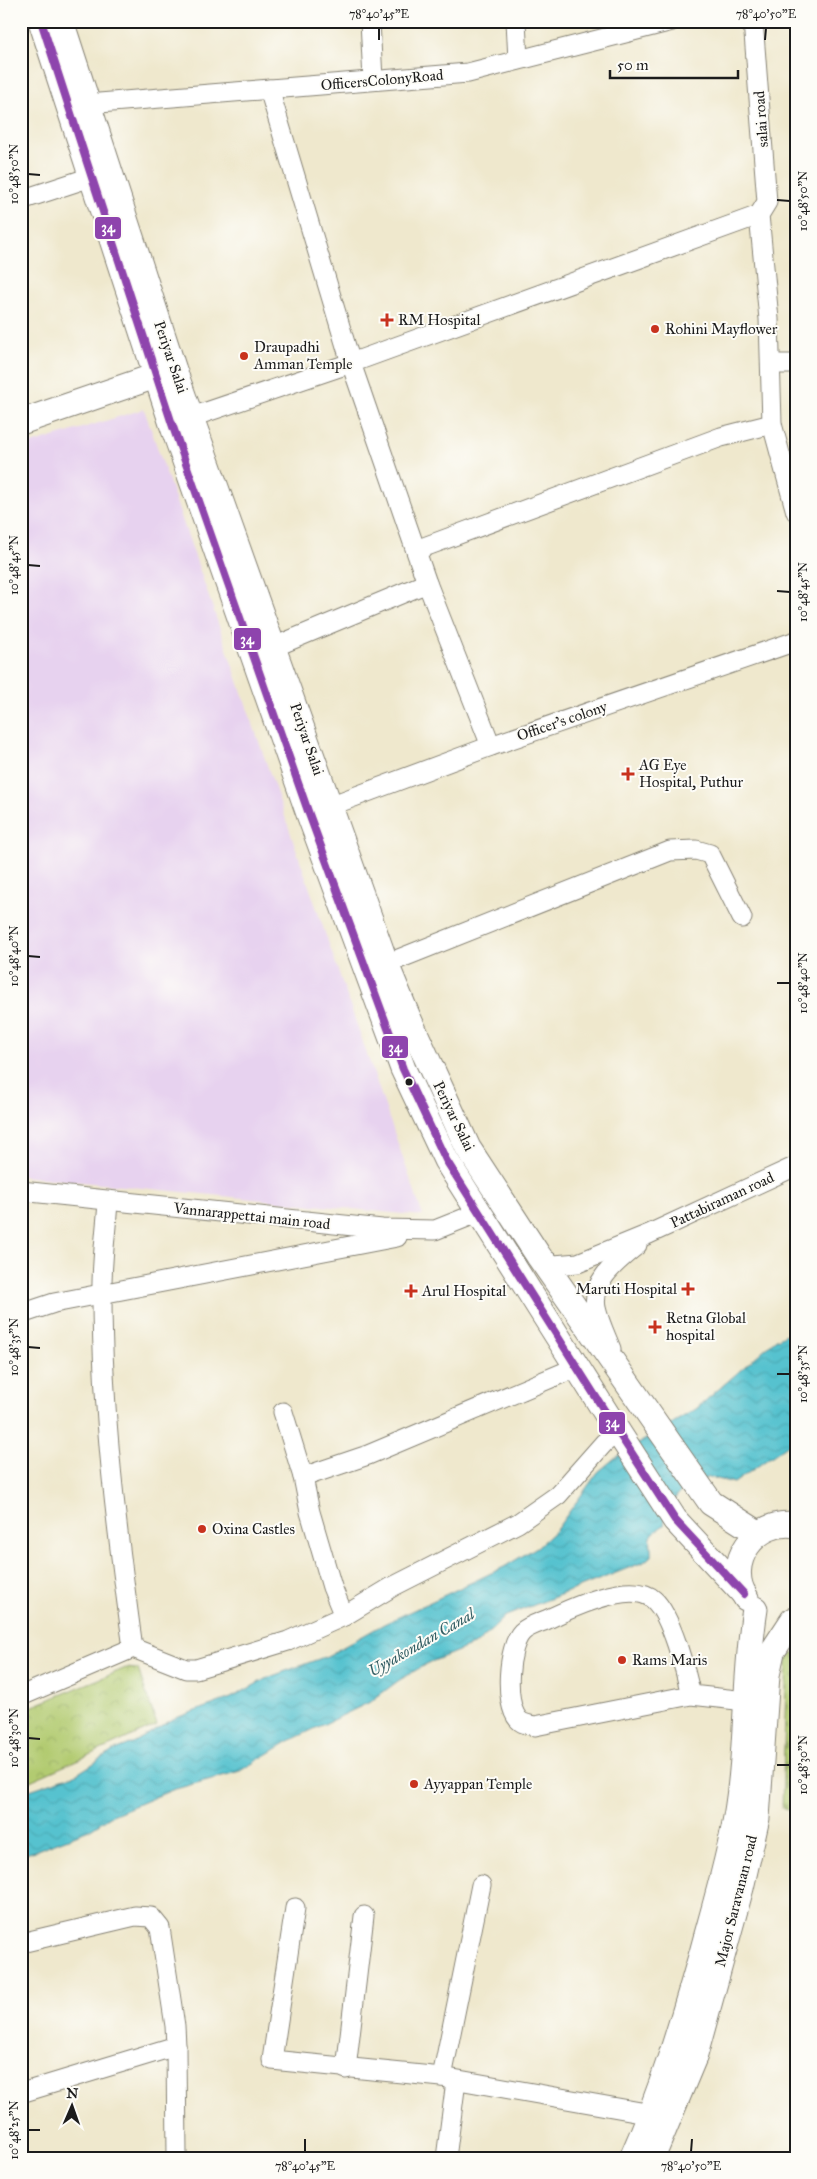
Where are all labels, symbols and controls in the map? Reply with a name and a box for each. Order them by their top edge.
text: 78°40'45"E [349,7,410,21]
text: 78°40'50"E [736,7,797,21]
scale bar [610,48,737,80]
text: 50 m [617,56,649,74]
street label: OfficersColonyRoad [320,66,445,94]
street label: salai road [750,90,772,148]
text: 10°48'50"N [7,144,21,204]
text: 10°48'50"N [796,171,810,231]
line badge: 34 [94,216,122,240]
text: 34 [101,219,116,237]
place label: RM Hospital [398,311,481,329]
marker: RM Hospital [380,313,394,327]
street label: Periyar Salai [150,318,192,396]
place label: Rohini Mayflower [665,320,778,338]
marker: Rohini Mayflower [649,323,661,335]
place label: Draupadhi Amman Temple [253,338,353,373]
marker: Draupadhi Amman Temple [238,350,250,362]
text: 10°48'45"N [7,535,21,595]
text: 10°48'45"N [796,562,810,622]
line badge: 34 [233,627,262,651]
text: 34 [240,631,255,649]
street label: Officer's colony [514,697,610,745]
street label: Periyar Salai [286,700,328,778]
place label: AG Eye Hospital, Puthur [638,756,744,791]
marker: AG Eye Hospital, Puthur [621,767,635,781]
text: 10°48'40"N [7,925,21,987]
text: 10°48'40"N [796,952,810,1014]
line badge: 34 [381,1035,409,1059]
text: 34 [388,1039,403,1057]
unlabelled marker [404,1077,414,1087]
street label: Periyar Salai [429,1078,479,1154]
street label: Pattabiraman road [667,1168,777,1232]
street label: Vannarappettai main road [172,1199,332,1233]
place label: Maruti Hospital [576,1280,678,1298]
place label: Arul Hospital [421,1282,507,1300]
marker: Maruti Hospital [681,1282,695,1296]
marker: Arul Hospital [404,1284,418,1298]
place label: Retna Global hospital [666,1309,747,1344]
text: 10°48'35"N [7,1318,21,1376]
marker: Retna Global hospital [648,1320,662,1334]
text: 10°48'35"N [796,1345,810,1403]
line badge: 34 [598,1411,626,1435]
text: 34 [605,1414,620,1432]
place label: Oxina Castles [212,1520,295,1538]
marker: Oxina Castles [196,1523,208,1535]
water label: Uyyakondan Canal [365,1603,479,1681]
place label: Rams Maris [632,1651,707,1669]
marker: Rams Maris [616,1654,628,1666]
text: 10°48'30"N [7,1708,21,1768]
text: 10°48'30"N [796,1735,810,1795]
place label: Ayyappan Temple [423,1775,532,1793]
marker: Ayyappan Temple [408,1778,420,1790]
street label: Major Saravanan road [711,1833,761,1969]
north arrow [48,2082,98,2132]
text: N [66,2085,79,2102]
text: 10°48'25"N [7,2100,21,2160]
text: 78°40'45"E [275,2159,336,2173]
text: 78°40'50"E [661,2159,722,2173]

